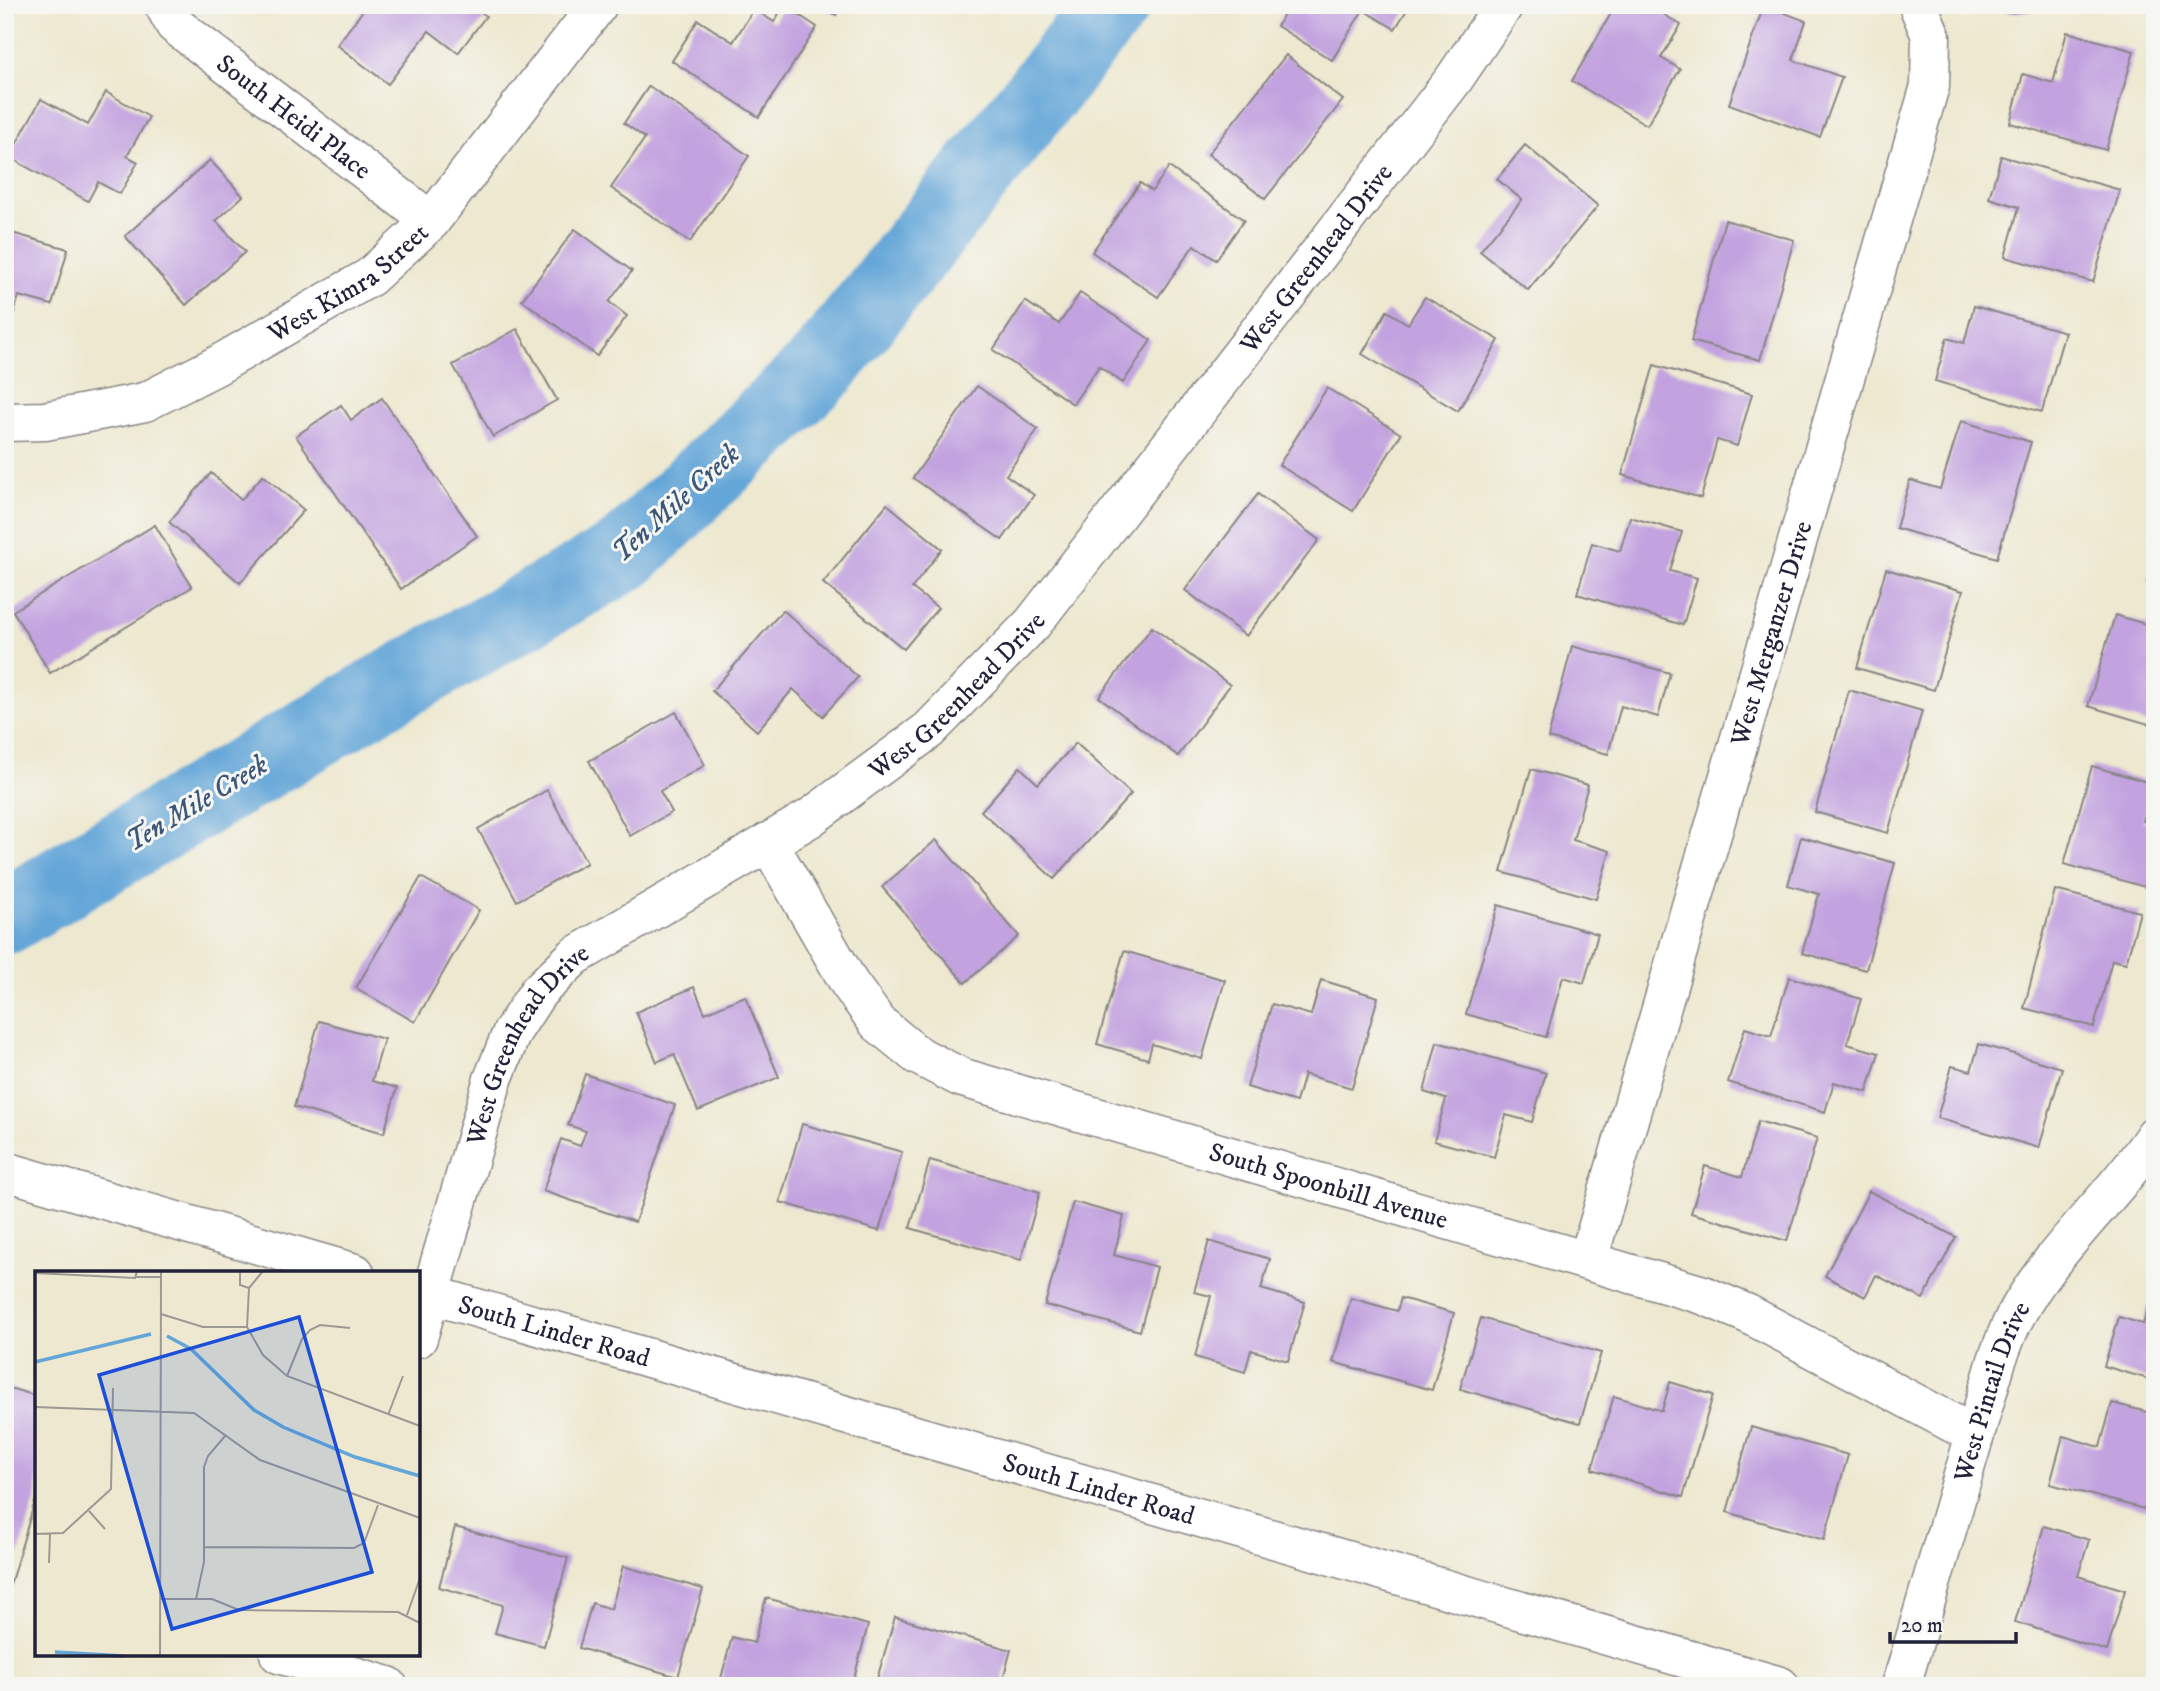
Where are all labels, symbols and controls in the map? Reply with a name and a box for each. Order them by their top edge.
street label: South Heidi Place [209,48,377,187]
street label: West Greenhead Drive [1232,158,1400,361]
street label: West Kimra Street [262,217,436,351]
water label: Ten Mile Creek [605,436,747,570]
street label: West Merganzer Drive [1723,517,1820,751]
street label: West Greenhead Drive [862,606,1053,788]
water label: Ten Mile Creek [119,747,275,859]
street label: West Greenhead Drive [459,937,595,1150]
street label: South Spoonbill Avenue [1205,1136,1451,1237]
inset map [35,1271,420,1656]
street label: South Linder Road [454,1289,654,1375]
street label: West Pintail Drive [1947,1296,2038,1487]
street label: South Linder Road [999,1446,1198,1533]
scale bar [1890,1600,2016,1644]
text: 20 m [1901,1613,1943,1639]

